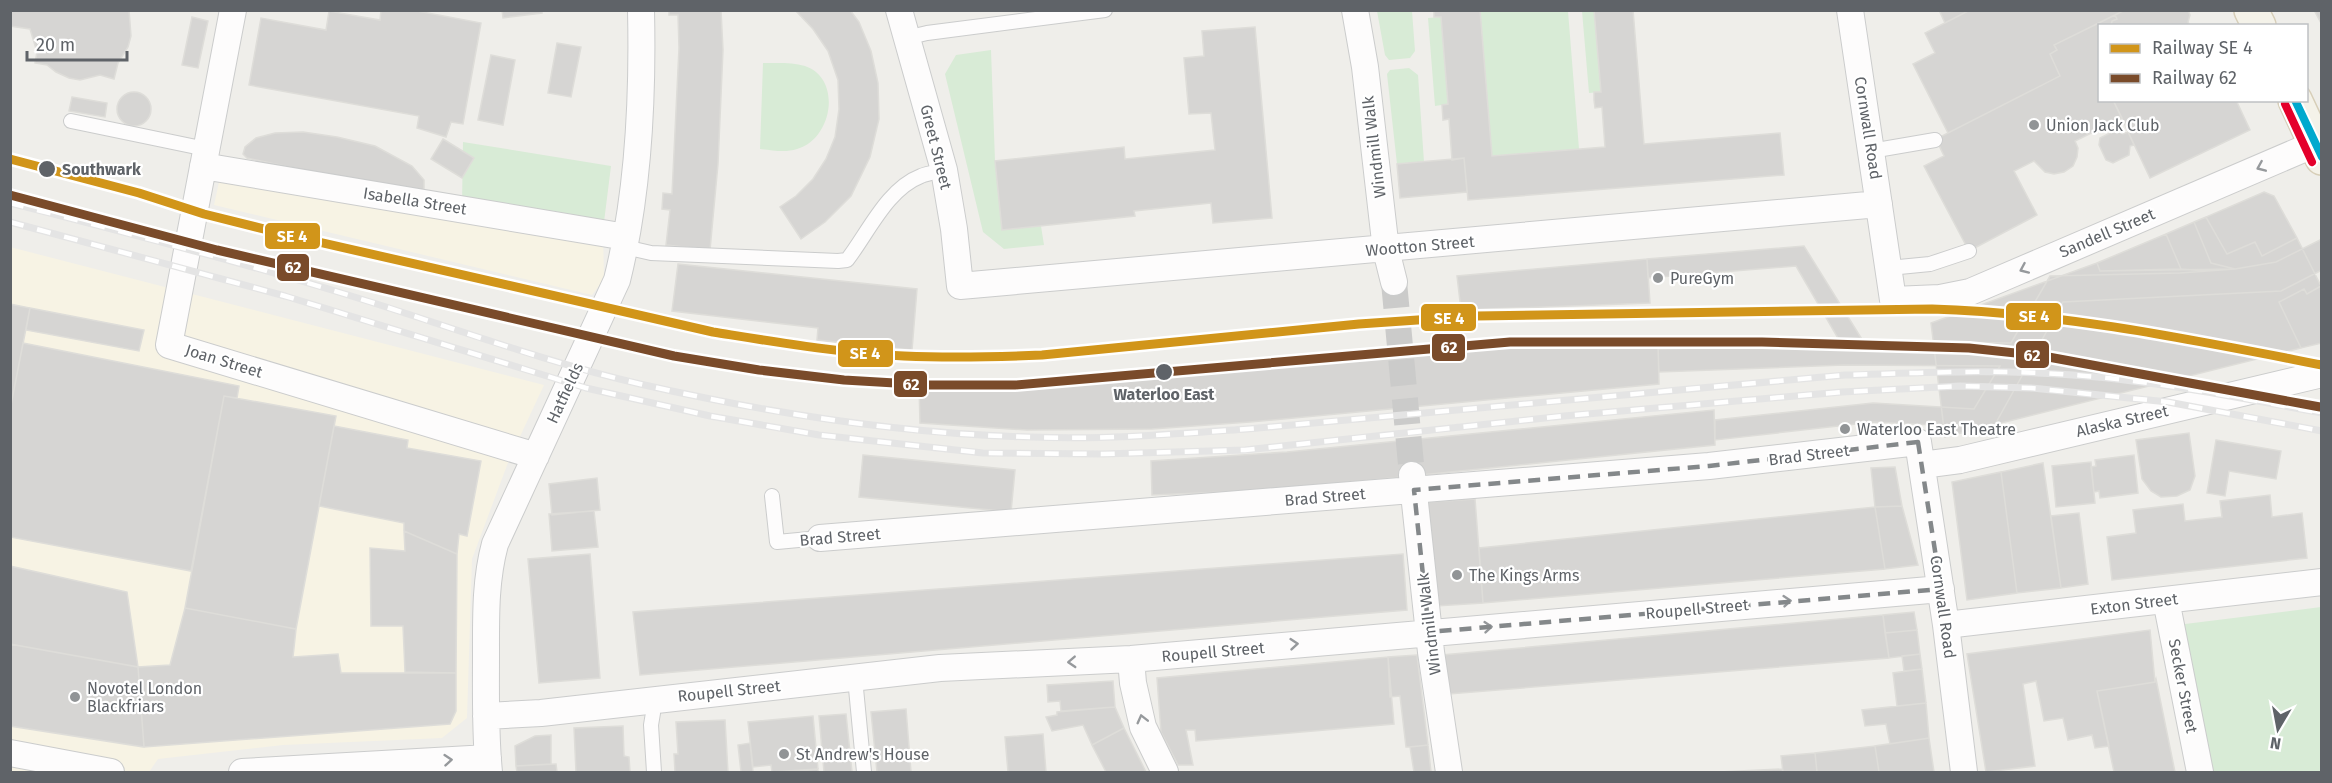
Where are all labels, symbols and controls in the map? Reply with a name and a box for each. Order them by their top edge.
scale bar [27,24,128,62]
legend [2098,24,2308,102]
text: 20 m [36,34,75,56]
text: Railway SE 4 [2152,37,2253,59]
text: Railway 62 [2152,67,2237,89]
street label: Cornwall Road [1850,75,1886,181]
street label: Windmill Walk [1358,94,1390,199]
street label: Greet Street [916,103,956,192]
place label: Union Jack Club [2046,116,2159,135]
marker: Union Jack Club [2027,118,2041,132]
marker: Southwark [37,159,57,179]
place label: Southwark [62,160,141,179]
one-way arrow [2256,160,2267,172]
street label: Isabella Street [362,183,468,219]
street label: Sandell Street [2056,204,2158,262]
line badge: SE 4 [264,222,321,250]
text: SE 4 [277,227,307,246]
street label: Wootton Street [1365,232,1476,260]
line badge: 62 [276,253,310,282]
text: 62 [284,258,302,277]
one-way arrow [2020,262,2031,274]
place label: PureGym [1670,269,1734,288]
marker: PureGym [1651,271,1665,285]
line badge: SE 4 [2005,302,2062,331]
line badge: SE 4 [1420,303,1477,332]
text: SE 4 [2019,307,2049,326]
text: SE 4 [1434,309,1464,328]
line badge: 62 [1431,333,1466,362]
text: 62 [1440,338,1458,357]
line badge: SE 4 [837,339,894,368]
street label: Joan Street [183,340,265,382]
line badge: 62 [2015,340,2050,369]
text: SE 4 [850,344,880,363]
text: 62 [2023,346,2041,365]
street label: Hatfields [543,360,587,426]
marker: Waterloo East [1154,362,1174,382]
line badge: 62 [893,370,928,398]
text: 62 [902,375,920,394]
place label: Waterloo East [1114,385,1215,404]
street label: Alaska Street [2074,401,2170,441]
place label: Waterloo East Theatre [1857,420,2016,439]
marker: Waterloo East Theatre [1838,422,1852,436]
street label: Brad Street [1768,441,1851,469]
street label: Brad Street [1284,484,1367,510]
street label: Brad Street [799,524,882,550]
street label: Cornwall Road [1926,554,1960,660]
place label: The Kings Arms [1469,566,1579,585]
marker: The Kings Arms [1450,568,1464,582]
street label: Windmill Walk [1413,571,1445,676]
street label: Exton Street [2089,589,2179,619]
street label: Roupell Street [1645,595,1750,623]
one-way arrow [1782,595,1791,608]
one-way arrow [1483,621,1493,634]
street label: Secker Street [2165,637,2201,735]
street label: Roupell Street [1161,638,1266,666]
one-way arrow [1289,638,1298,651]
one-way arrow [1068,655,1077,668]
street label: Roupell Street [677,676,782,706]
place label: Novotel London Blackfriars [87,679,202,716]
marker: Novotel London Blackfriars [68,690,82,704]
north arrow [2248,699,2308,759]
one-way arrow [1136,714,1149,724]
text: N [2269,733,2282,754]
place label: St Andrew's House [796,745,930,764]
marker: St Andrew's House [777,747,791,761]
one-way arrow [443,754,452,767]

